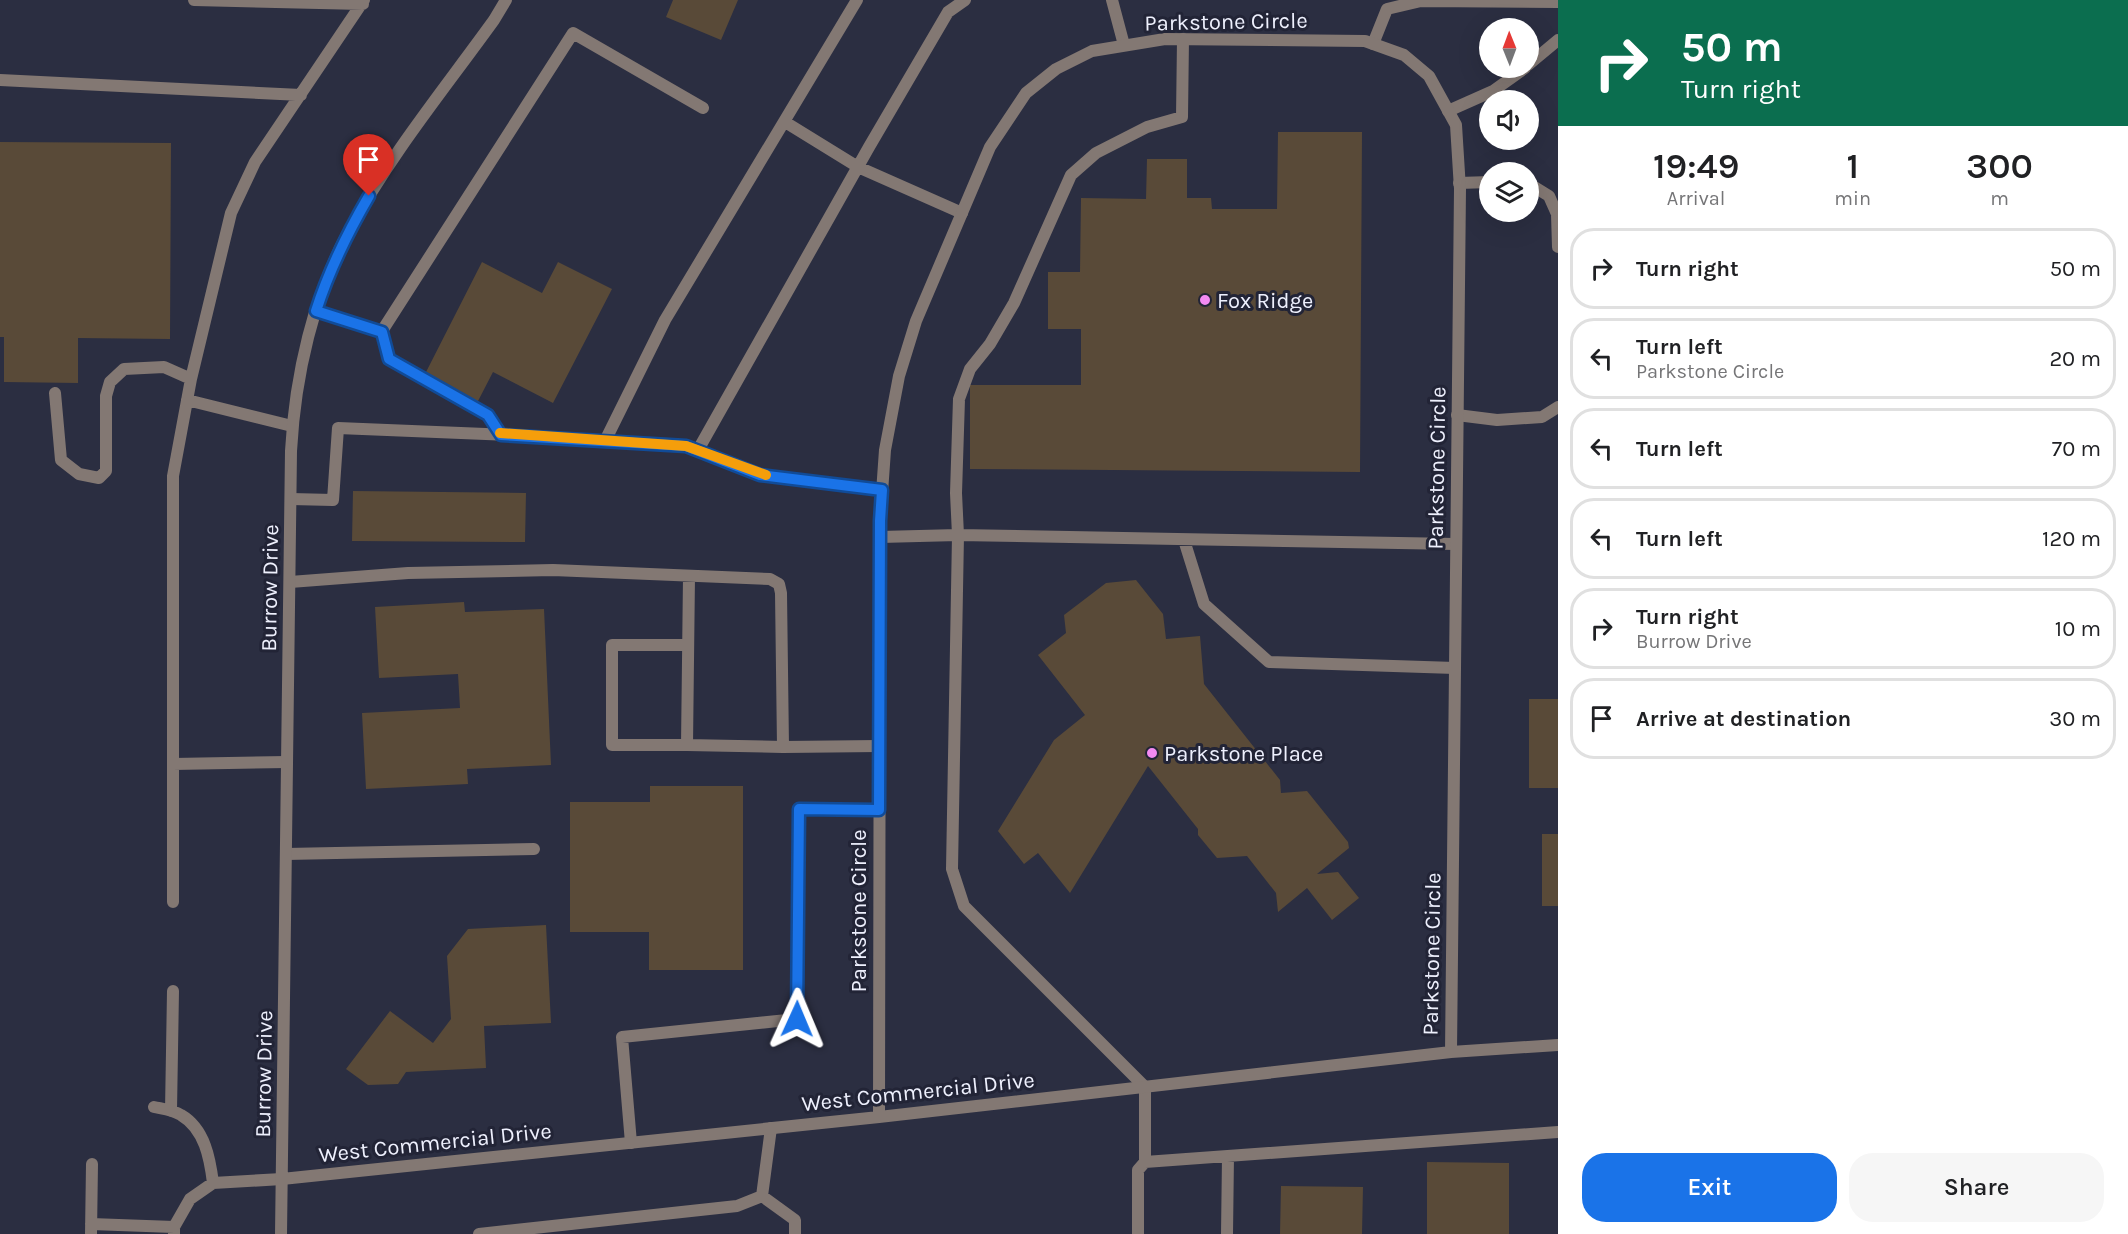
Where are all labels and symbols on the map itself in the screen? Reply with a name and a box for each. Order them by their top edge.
street label: Parkstone Circle [1144,8,1308,36]
north arrow [1479,18,1539,78]
pin [343,134,394,196]
place label: Fox Ridge [1217,288,1313,314]
marker: Fox Ridge [1198,293,1212,307]
street label: Parkstone Circle [1423,386,1451,550]
street label: Burrow Drive [256,524,284,652]
place label: Parkstone Place [1164,741,1323,767]
marker: Parkstone Place [1145,746,1159,760]
street label: Parkstone Circle [846,829,872,993]
street label: Parkstone Circle [1418,872,1446,1036]
position arrow [765,987,829,1051]
street label: Burrow Drive [250,1010,278,1138]
street label: West Commercial Drive [800,1067,1036,1117]
street label: West Commercial Drive [317,1118,553,1168]

